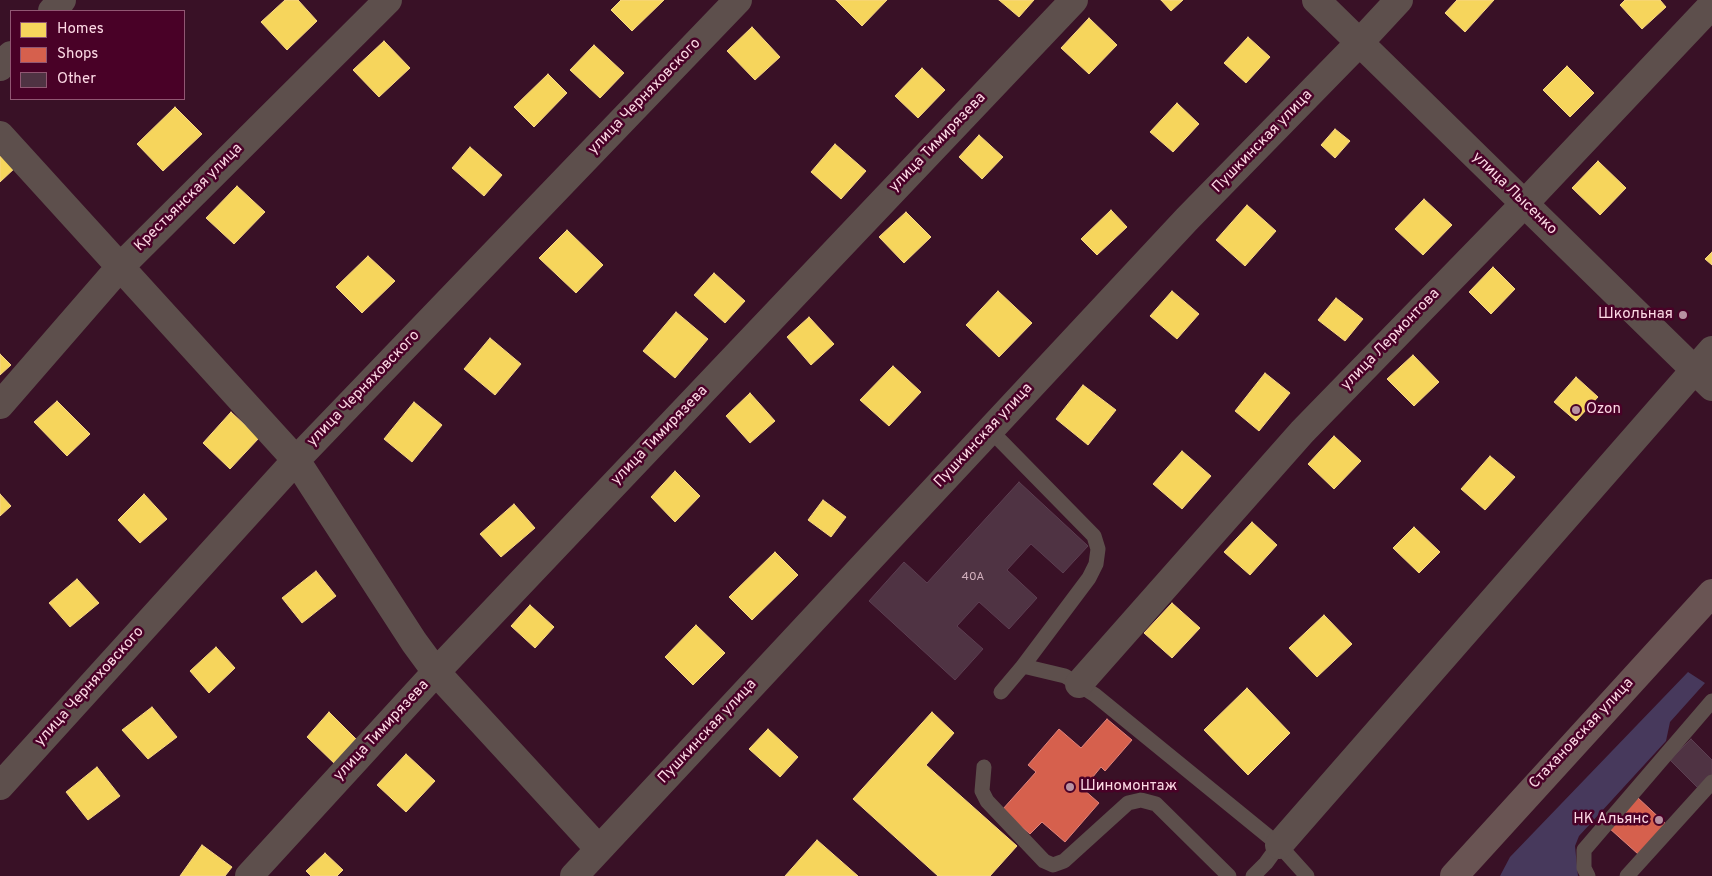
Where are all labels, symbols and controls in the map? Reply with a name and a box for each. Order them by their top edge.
legend [10,10,185,100]
text: Homes [57,20,104,39]
street label: улица Черняховского [585,35,705,159]
text: Shops [57,45,98,64]
text: Other [57,70,96,89]
street label: Пушкинская улица [1209,87,1317,197]
street label: улица Тимирязева [886,89,990,197]
street label: Крестьянская улица [131,140,247,256]
street label: улица Лысенко [1468,149,1560,239]
street label: улица Лермонтова [1338,285,1444,395]
place label: Школьная [1598,306,1673,324]
marker: Школьная [1677,309,1689,321]
street label: улица Черняховского [304,327,424,451]
street label: Пушкинская улица [931,380,1037,492]
street label: улица Тимирязева [608,382,712,490]
place label: Ozon [1586,401,1621,419]
marker: Ozon [1570,404,1582,416]
house number: 40А [962,571,984,585]
street label: улица Черняховского [32,624,148,750]
street label: Стахановская улица [1526,675,1638,793]
street label: Пушкинская улица [655,676,761,788]
street label: улица Тимирязева [331,677,433,785]
place label: Шиномонтаж [1080,778,1177,796]
marker: Шиномонтаж [1064,781,1076,793]
place label: НК Альянс [1573,811,1649,829]
marker: НК Альянс [1653,814,1665,826]

